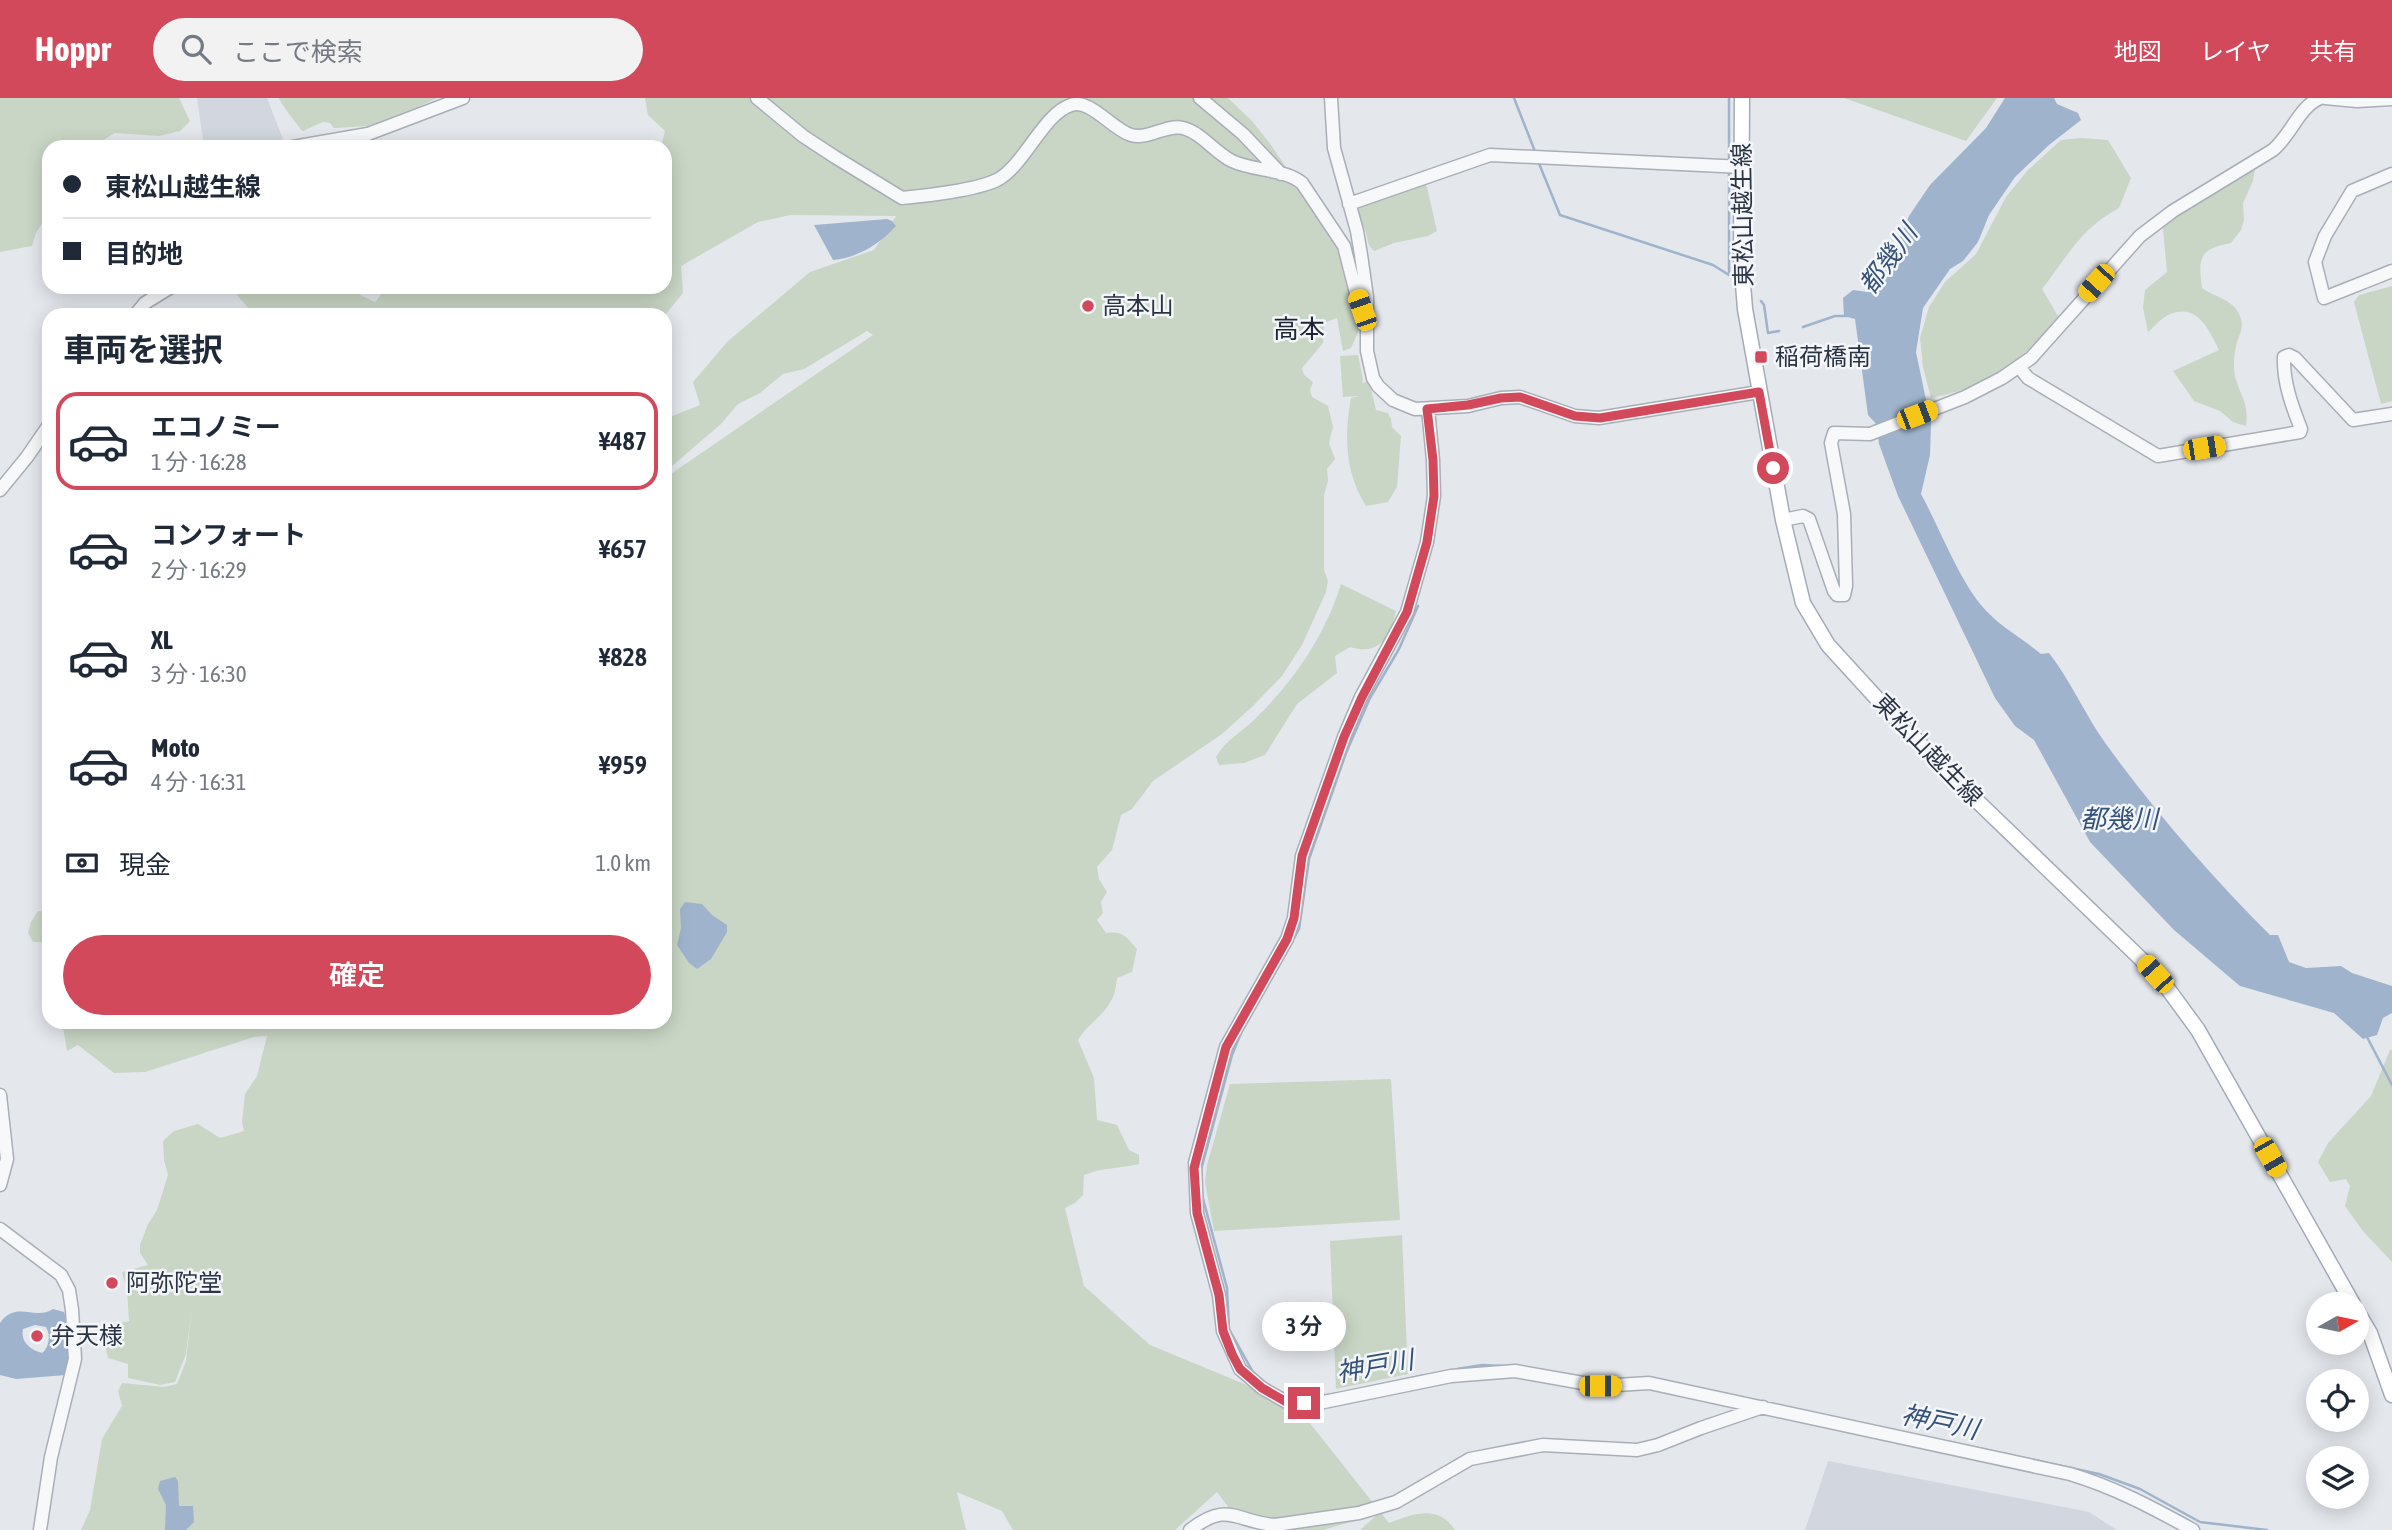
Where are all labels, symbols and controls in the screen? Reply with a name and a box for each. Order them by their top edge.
search box [153,18,643,81]
text: Hoppr [35,30,111,68]
icon: search [177,30,215,68]
text: ここで検索 [233,37,363,67]
text: 地図 [2114,38,2162,65]
text: レイヤ [2200,38,2271,65]
text: 共有 [2309,38,2357,65]
street label: 東松山越生線 [1728,143,1757,287]
text: 東松山越生線 [105,172,261,202]
water label: 都幾川 [1853,216,1925,299]
text: 目的地 [105,239,183,269]
car [2075,260,2118,306]
car [1346,287,1379,333]
place label: 高本山 [1102,292,1174,319]
marker: 高本山 [1080,298,1096,314]
district label: 高本 [1273,314,1325,344]
text: 車両を選択 [63,331,223,368]
place label: 稲荷橋南 [1775,343,1871,370]
marker: 稲荷橋南 [1753,349,1769,365]
car [1894,398,1941,432]
icon: car [67,410,130,473]
text: エコノミー [151,412,281,442]
text: ¥487 [599,426,647,456]
car [2182,434,2227,462]
text: 1 分 · 16:28 [151,449,247,475]
route start [1757,452,1789,484]
icon: car [67,518,130,581]
text: コンフォート [151,520,306,550]
text: ¥657 [599,534,647,564]
text: 2 分 · 16:29 [151,557,247,583]
text: XL [151,625,173,655]
icon: car [67,626,130,689]
text: ¥828 [599,642,647,672]
text: 3 分 · 16:30 [151,661,247,687]
street label: 東松山越生線 [1869,688,1988,811]
text: Moto [151,733,200,763]
icon: car [67,734,130,797]
text: ¥959 [599,750,647,780]
text: 4 分 · 16:31 [151,769,247,795]
water label: 都幾川 [2080,804,2161,834]
icon: cash [63,844,101,882]
text: 現金 [119,850,171,880]
text: 1.0 km [595,850,651,876]
button: 確定 [63,935,651,1015]
car [2134,951,2177,997]
car [2251,1134,2290,1180]
place label: 阿弥陀堂 [126,1269,222,1296]
marker: 阿弥陀堂 [104,1275,120,1291]
north arrow [2306,1292,2370,1354]
map controls [2306,1292,2369,1509]
callout: 3 分 [1262,1302,1346,1350]
text: 3 分 [1286,1313,1322,1339]
place label: 弁天様 [51,1322,123,1349]
marker: 弁天様 [29,1328,45,1344]
water label: 神戸川 [1334,1344,1419,1388]
button: locate [2306,1369,2369,1432]
car [1580,1376,1622,1397]
route end [1288,1387,1320,1419]
water label: 神戸川 [1899,1399,1984,1445]
button: layers [2306,1446,2369,1509]

